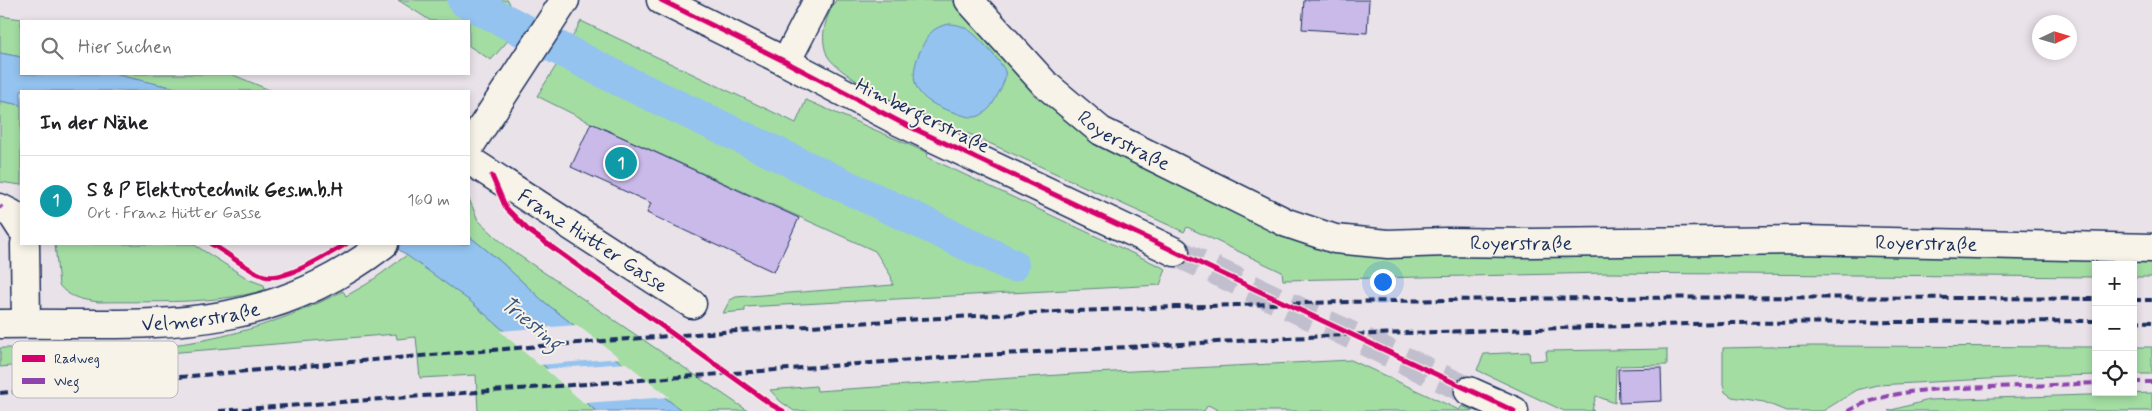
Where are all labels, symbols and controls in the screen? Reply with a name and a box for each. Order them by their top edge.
north arrow [2032,15,2077,60]
search box [20,20,470,75]
icon: search [38,34,66,62]
text: Hier suchen [78,35,172,60]
street label: Himbergerstraße [850,72,994,162]
street label: Royerstraße [1071,105,1174,178]
text: In der Nähe [40,109,148,137]
pin: 1 [605,144,637,182]
text: S & P Elektrotechnik Ges.m.b.H [87,178,343,203]
street label: Franz Hütter Gasse [512,183,673,300]
text: 1 [52,190,60,211]
text: 160 m [407,190,450,211]
text: Ort · Franz Hütter Gasse [87,203,262,224]
street label: Royerstraße [1470,230,1573,258]
street label: Royerstraße [1875,230,1978,259]
map controls [2092,261,2137,396]
button: + [2092,261,2137,306]
your location [1370,269,1396,295]
water label: Triesting [493,290,570,360]
street label: Velmerstraße [141,296,263,339]
button: − [2092,306,2137,351]
legend [12,341,178,398]
text: Radweg [54,350,100,368]
button: locate [2092,351,2137,396]
text: Weg [54,373,80,393]

